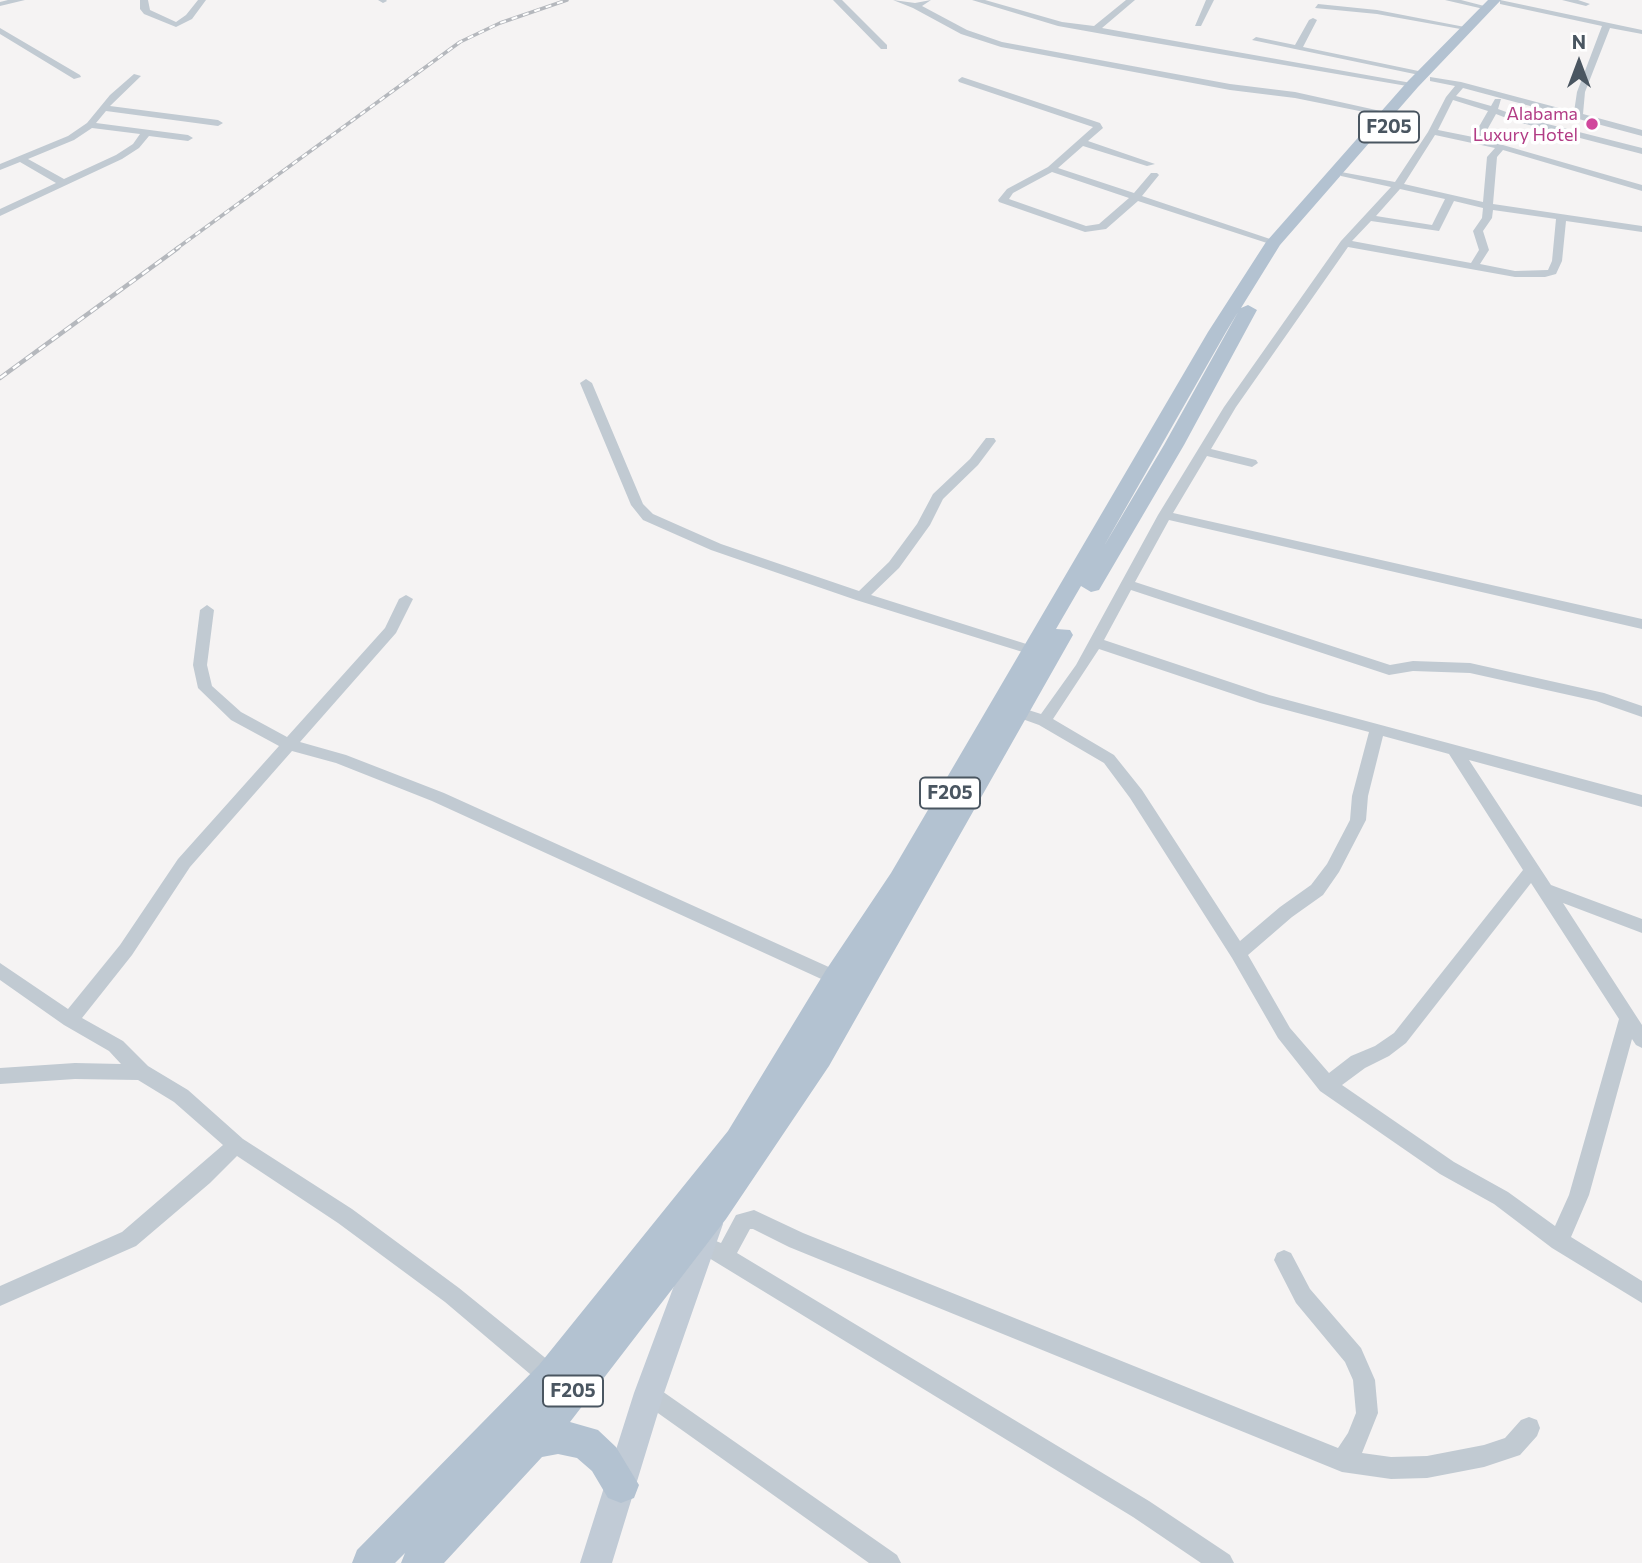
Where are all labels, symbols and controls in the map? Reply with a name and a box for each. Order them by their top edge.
north arrow [1544,28,1614,98]
text: N [1572,30,1586,53]
place label: Alabama Luxury Hotel [1473,103,1578,146]
road number: F205 [1359,111,1419,142]
marker: Alabama Luxury Hotel [1584,116,1600,132]
road number: F205 [920,778,980,808]
road number: F205 [543,1376,603,1406]

